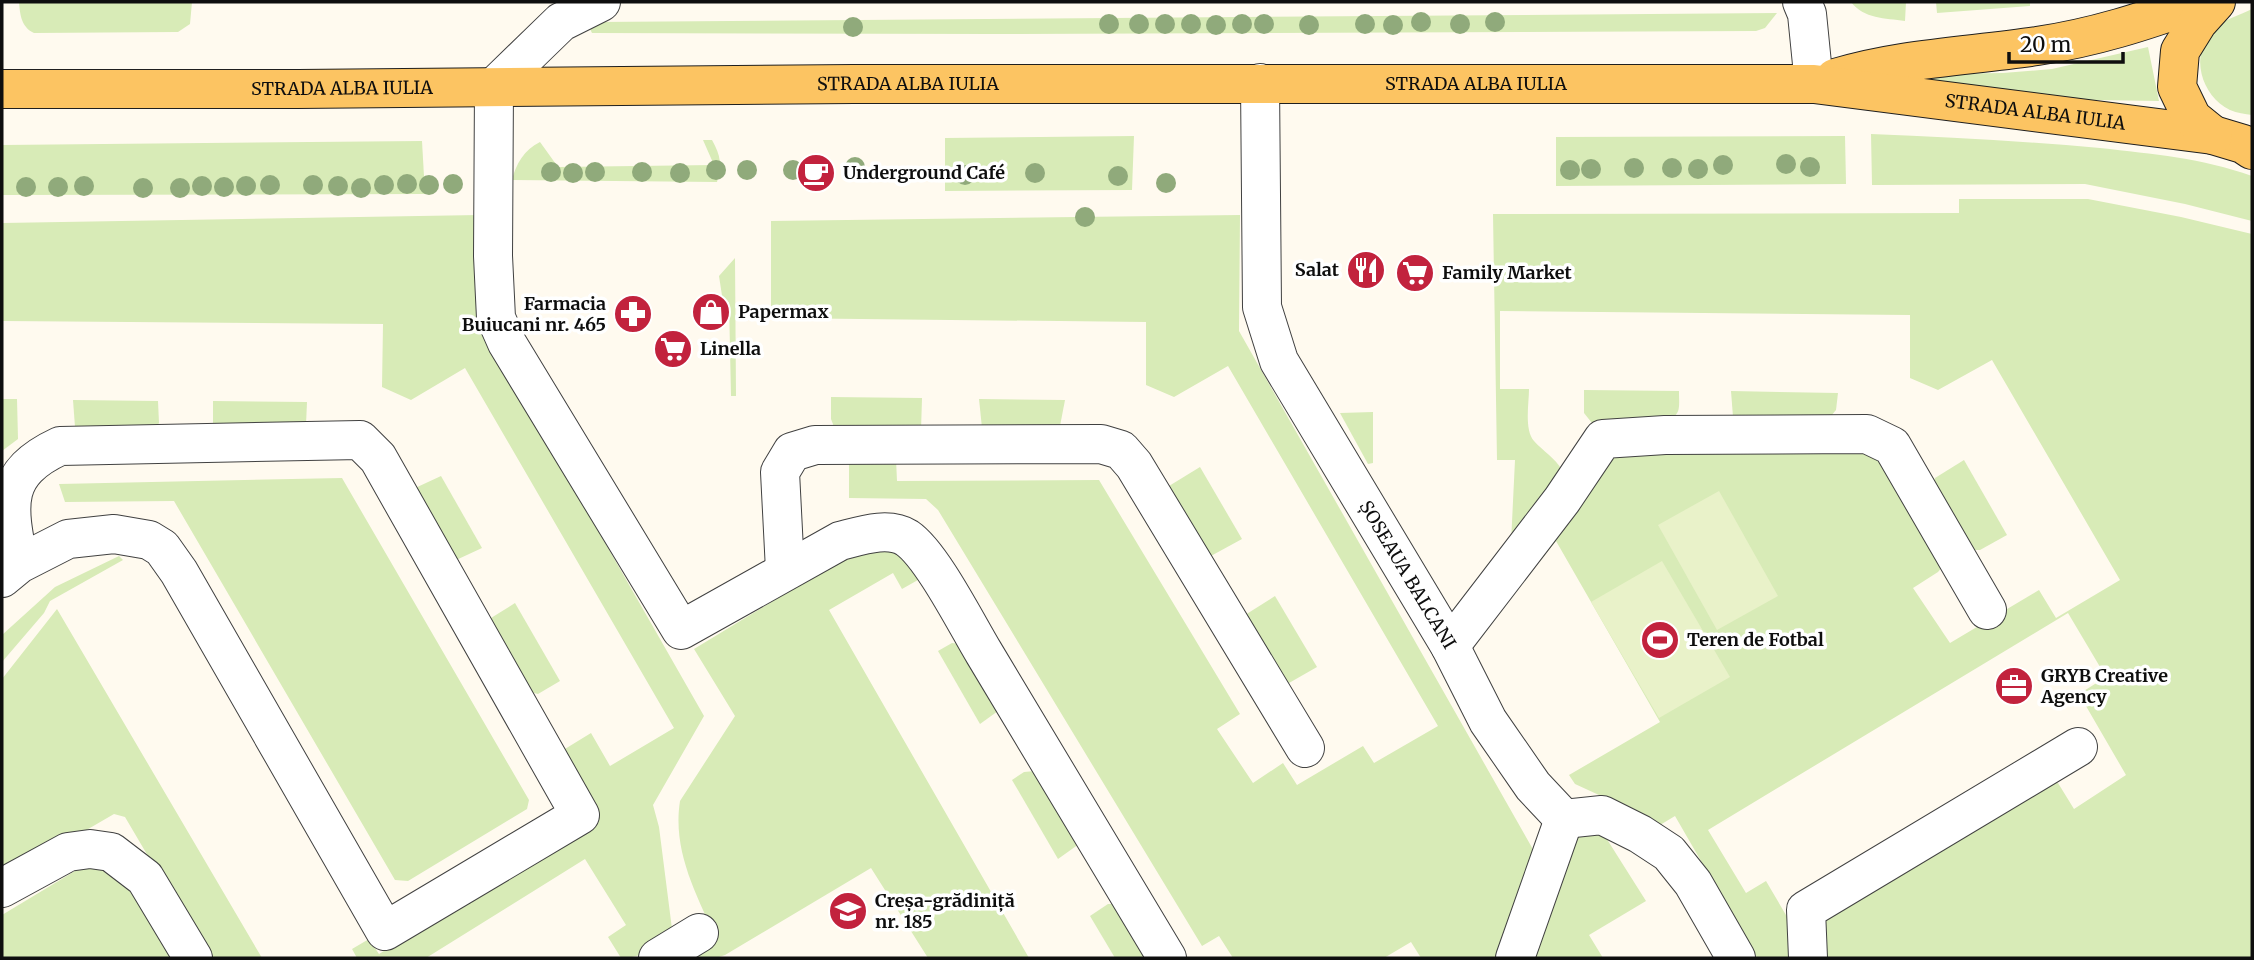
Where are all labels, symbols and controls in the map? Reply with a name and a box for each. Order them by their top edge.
scale bar [2009,21,2123,65]
text: 20 m [2020,31,2072,58]
street label: STRADA ALBA IULIA [817,72,999,95]
street label: STRADA ALBA IULIA [1385,72,1567,95]
street label: STRADA ALBA IULIA [251,76,433,100]
street label: STRADA ALBA IULIA [1944,89,2127,135]
cafe icon: Underground Café [795,152,837,194]
place label: Underground Café [843,161,1005,184]
restaurant icon: Salat [1345,249,1387,291]
supermarket icon: Family Market [1394,252,1436,294]
place label: Salat [1295,258,1340,281]
place label: Family Market [1442,261,1573,284]
shop icon: Papermax [690,291,732,333]
place label: Farmacia Buiucani nr. 465 [462,292,606,336]
pharmacy icon: Farmacia Buiucani nr. 465 [612,293,654,335]
place label: Papermax [738,300,829,323]
supermarket icon: Linella [652,328,694,370]
place label: Linella [700,337,761,360]
street label: ȘOSEAUA BALCANI [1354,496,1461,653]
sports icon: Teren de Fotbal [1639,619,1681,661]
place label: Teren de Fotbal [1687,628,1824,651]
place label: GRYB Creative Agency [2040,664,2168,708]
office icon: GRYB Creative Agency [1993,665,2035,707]
place label: Creșa-grădiniță nr. 185 [875,889,1015,933]
school or university icon: Creșa-grădiniță nr. 185 [827,890,869,932]

